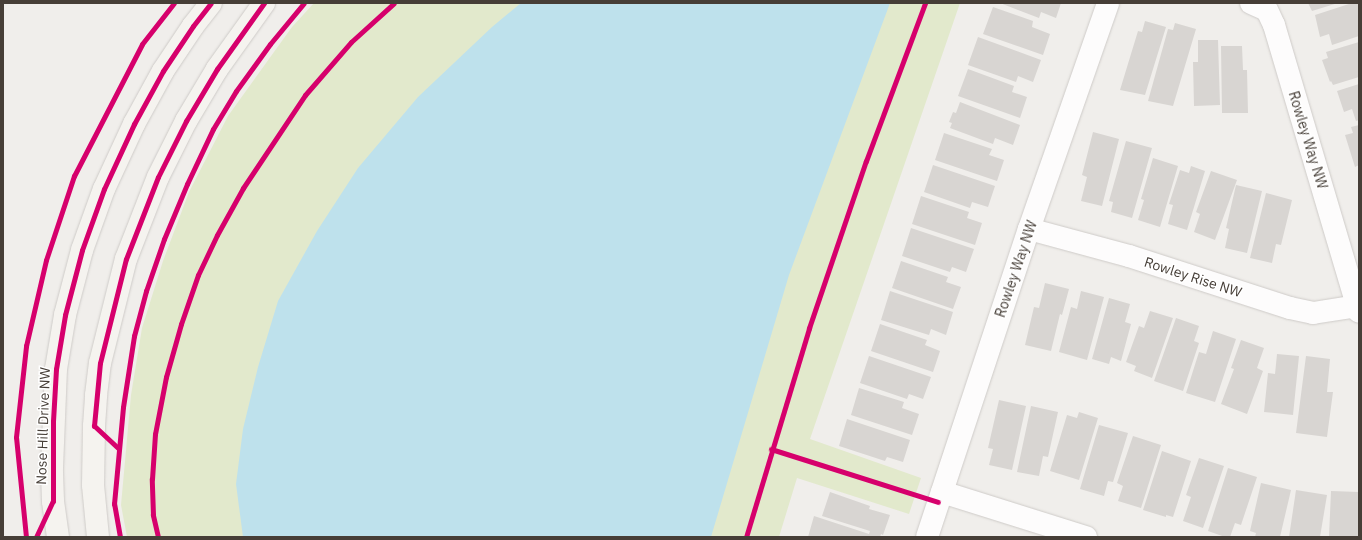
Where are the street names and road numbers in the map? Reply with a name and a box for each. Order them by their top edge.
street label: Rowley Way NW [1285,89,1331,191]
street label: Rowley Way NW [992,218,1040,320]
street label: Rowley Rise NW [1142,253,1244,301]
street label: Nose Hill Drive NW [33,367,53,485]

